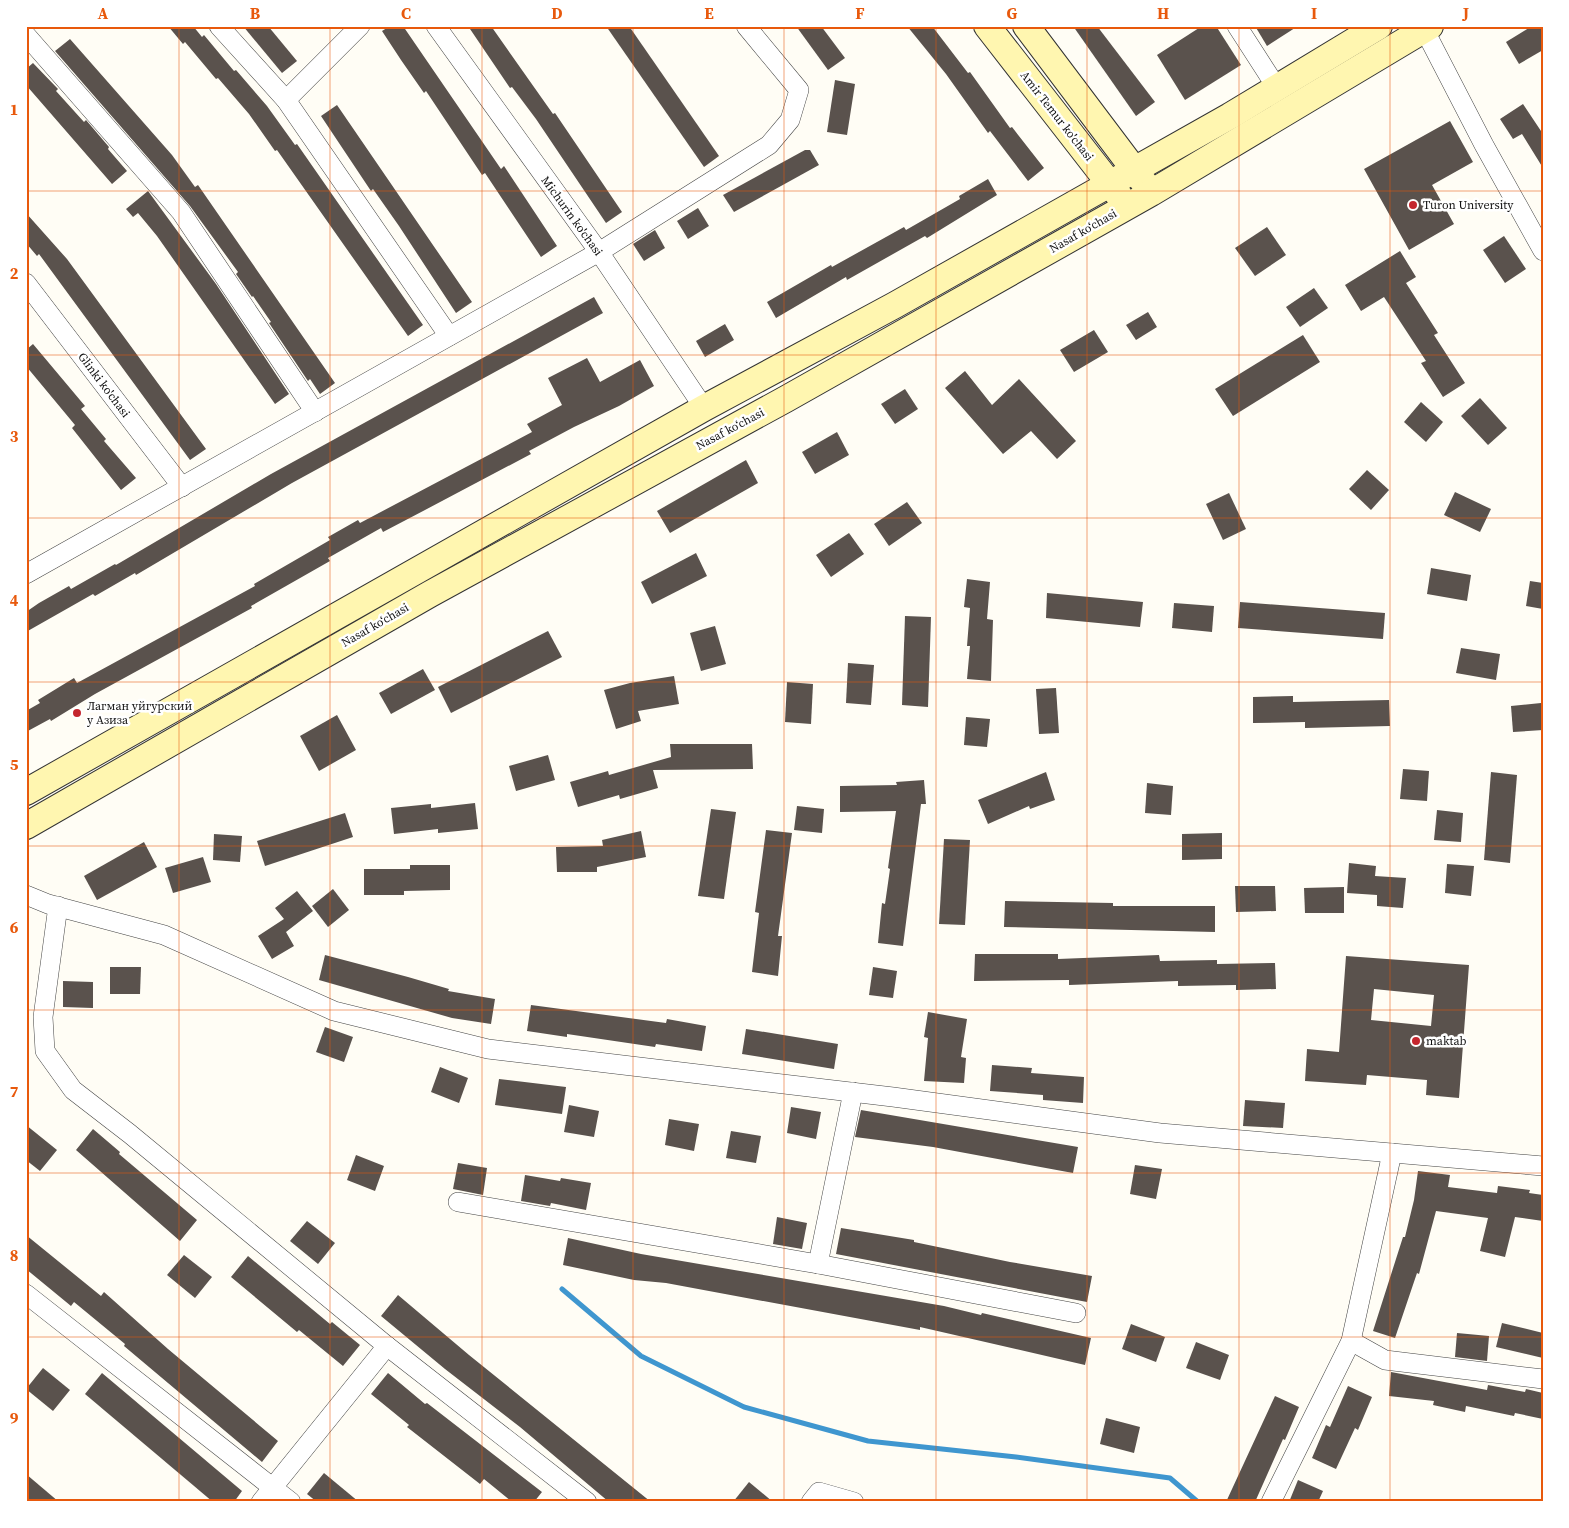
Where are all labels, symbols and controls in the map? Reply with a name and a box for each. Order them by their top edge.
text: A [98,2,109,24]
text: B [250,2,261,24]
text: C [401,2,411,24]
text: D [551,2,563,24]
text: E [704,2,714,24]
text: F [855,2,865,24]
text: G [1007,2,1018,24]
text: H [1157,2,1169,24]
text: I [1311,2,1317,24]
text: J [1462,2,1469,24]
street label: Amir Temur ko'chasi [1017,68,1097,165]
text: 1 [10,98,18,120]
street label: Michurin ko'chasi [538,173,607,259]
place label: Turon University [1423,197,1514,213]
marker: Turon University [1407,199,1419,211]
street label: Nasaf ko‘chasi [1046,205,1120,257]
text: 2 [10,262,19,284]
street label: Glinki ko'chasi [74,349,134,421]
street label: Nasaf ko‘chasi [693,404,767,454]
text: 3 [10,425,19,447]
text: 4 [10,589,19,611]
street label: Nasaf ko‘chasi [338,599,412,651]
place label: Лагман уйгурский у Азиза [87,698,193,728]
marker: Лагман уйгурский у Азиза [71,707,83,719]
text: 5 [10,753,19,775]
text: 6 [10,916,19,938]
place label: maktab [1426,1033,1466,1049]
marker: maktab [1410,1035,1422,1047]
text: 7 [10,1080,19,1102]
text: 8 [10,1244,18,1266]
text: 9 [10,1407,19,1429]

